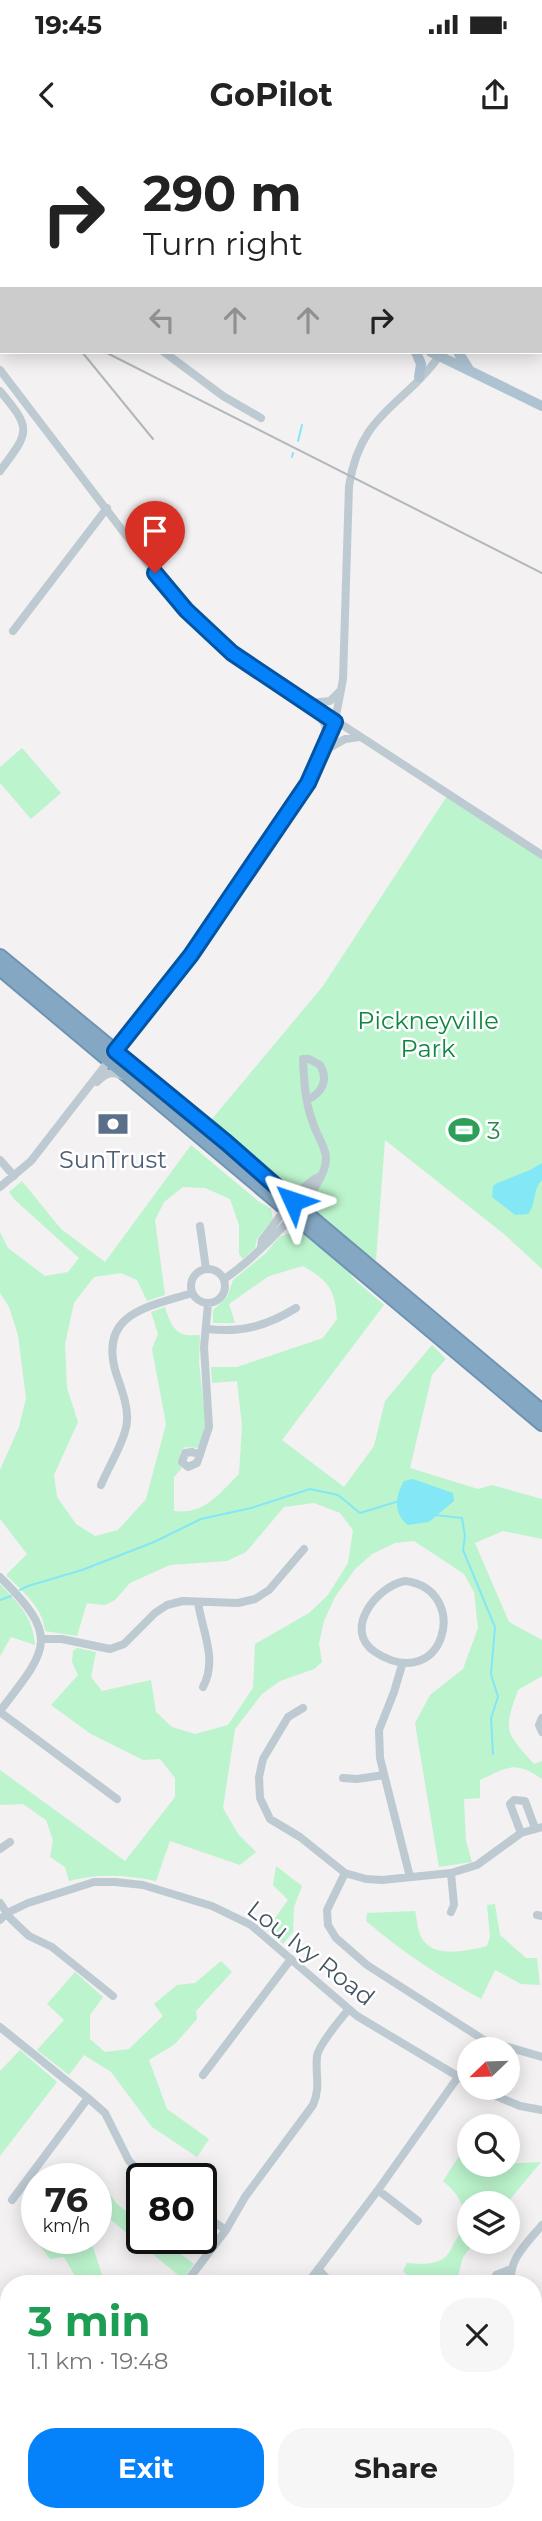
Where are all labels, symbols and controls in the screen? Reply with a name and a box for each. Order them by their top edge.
text: 19:45 [35,9,102,41]
text: GoPilot [209,75,333,114]
icon: back [28,76,66,114]
icon: share [476,76,514,114]
text: 290 m [143,164,302,223]
icon: right [28,168,119,259]
text: Turn right [143,224,303,263]
icon: left [143,301,181,339]
icon: ahead [216,301,254,339]
icon: ahead [289,301,327,339]
icon: right [362,301,400,339]
pin [125,501,185,573]
icon: arrive [136,512,174,550]
park label: Pickneyville Park [357,1006,499,1063]
bank icon: SunTrust [96,1107,130,1141]
sports icon: 3 [447,1113,481,1147]
place label: 3 [487,1116,501,1145]
place label: SunTrust [59,1145,167,1174]
position arrow [256,1164,330,1238]
street label: Lou Ivy Road [242,1894,380,2012]
north arrow [457,2037,520,2100]
map controls [457,2037,520,2254]
button: search [457,2114,520,2177]
speed limit sign: 80 [126,2163,217,2254]
text: 76 [45,2178,88,2221]
button: layers [457,2191,520,2254]
text: km/h [42,2215,91,2237]
text: 3 min [28,2295,150,2347]
button: close [440,2298,514,2372]
text: 1.1 km · 19:48 [28,2347,168,2375]
button: Exit [28,2428,264,2508]
button: Share [278,2428,514,2508]

